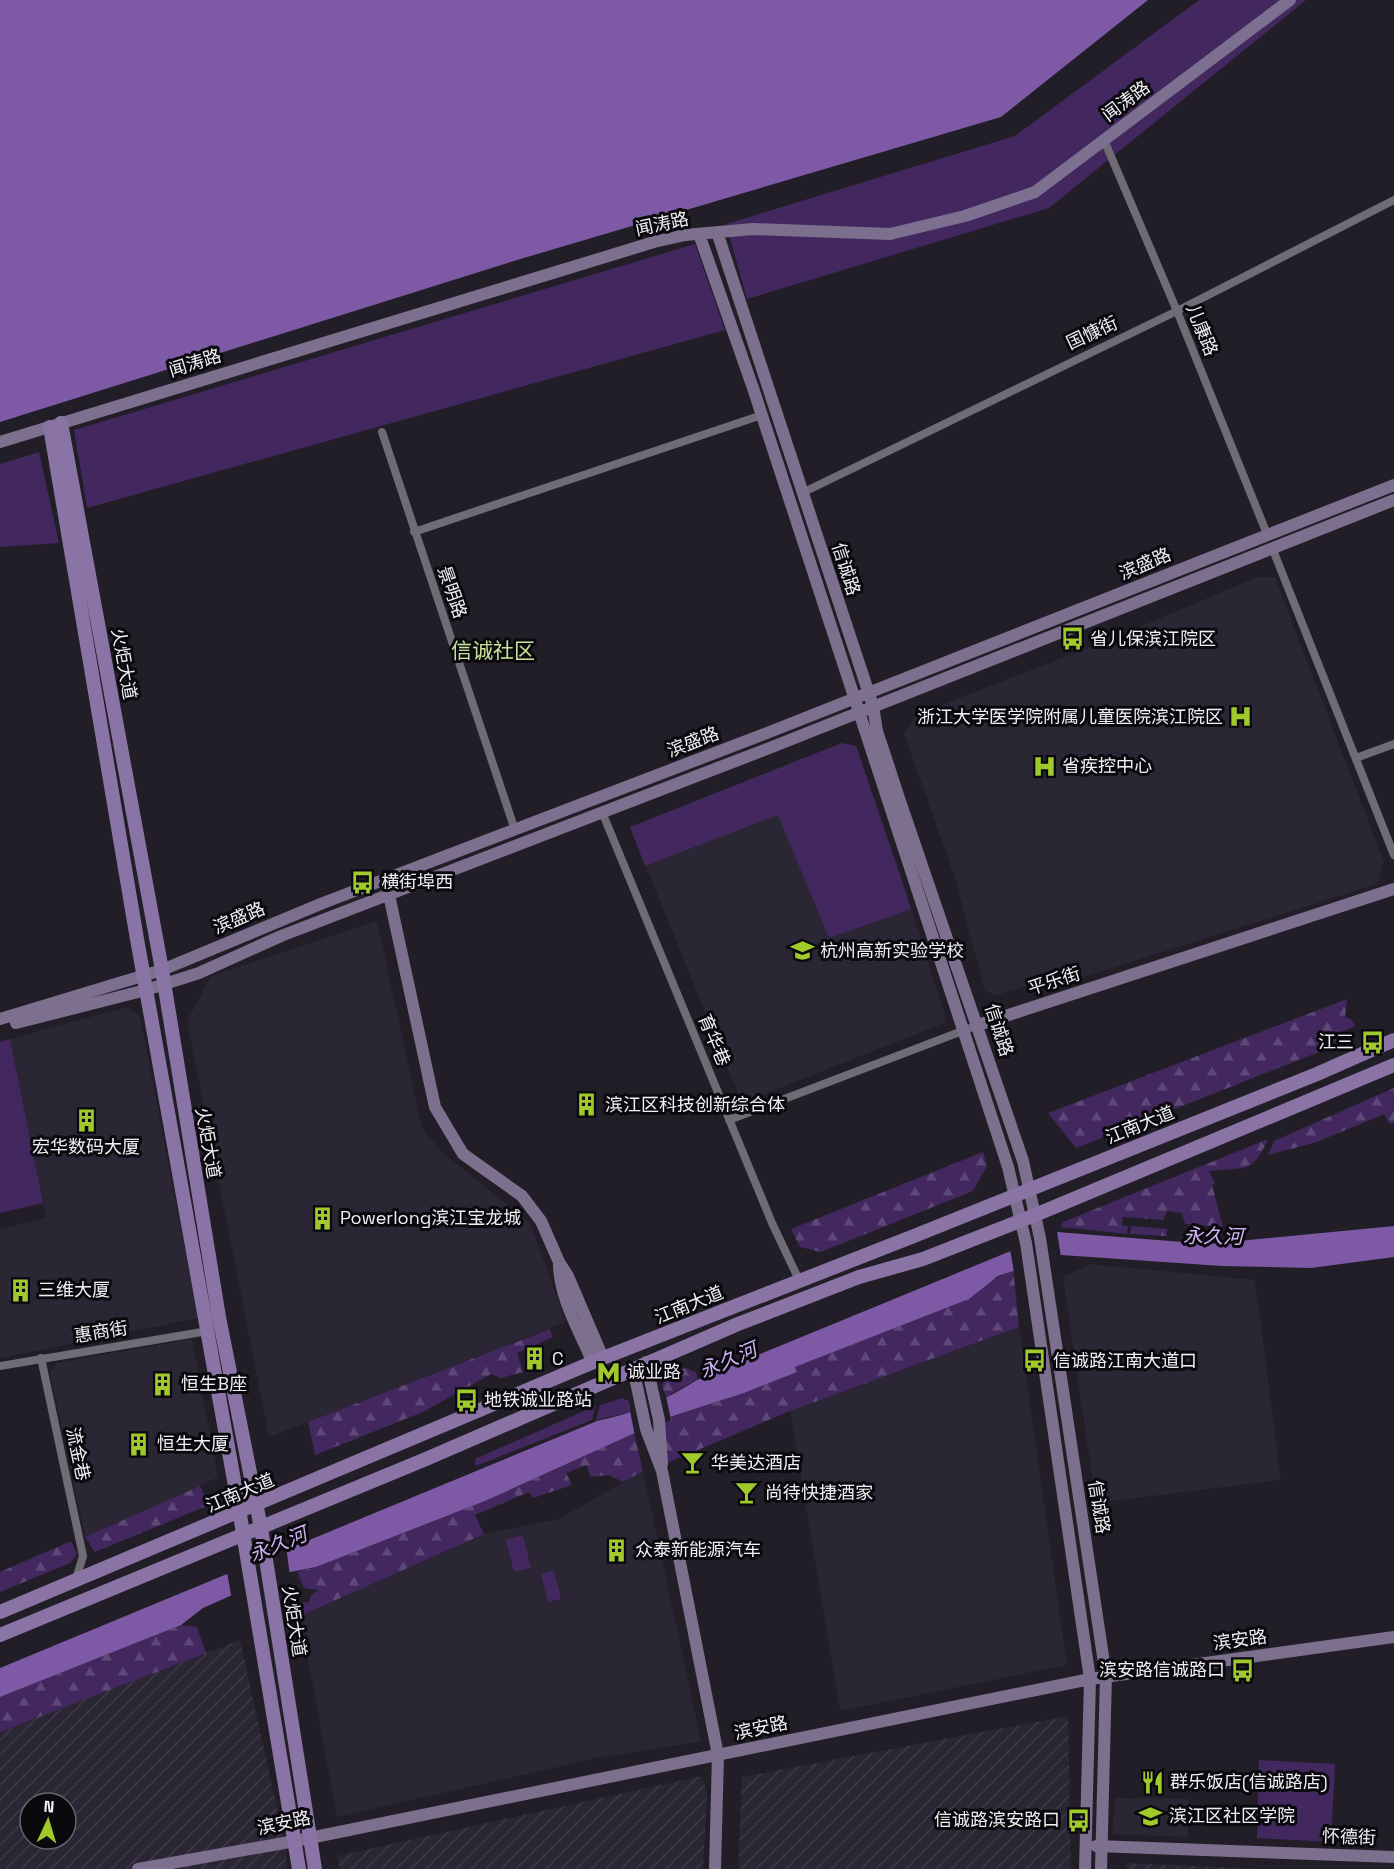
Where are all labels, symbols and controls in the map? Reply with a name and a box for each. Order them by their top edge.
street label: 闻涛路 [1097,75,1154,126]
street label: 闻涛路 [633,207,691,240]
street label: 儿康路 [1182,300,1223,359]
street label: 国慷街 [1062,311,1121,354]
street label: 闻涛路 [166,344,224,381]
street label: 信诚路 [827,540,866,598]
street label: 滨盛路 [1115,542,1174,585]
street label: 景明路 [433,563,472,621]
street label: 火炬大道 [107,626,142,701]
bus stop icon: 省儿保滨江院区 [1059,626,1085,652]
place label: 省儿保滨江院区 [1090,627,1216,650]
district label: 信诚社区 [451,637,535,664]
hospital icon: 浙江大学医学院附属儿童医院滨江院区 [1228,704,1254,730]
place label: 浙江大学医学院附属儿童医院滨江院区 [917,705,1223,728]
street label: 滨盛路 [663,721,722,762]
hospital icon: 省疾控中心 [1031,753,1057,779]
place label: 省疾控中心 [1062,754,1152,777]
bus stop icon: 横街埠西 [350,869,376,895]
place label: 横街埠西 [381,870,453,893]
street label: 滨盛路 [209,896,268,939]
school or university icon: 杭州高新实验学校 [789,938,815,964]
place label: 杭州高新实验学校 [820,939,964,962]
street label: 平乐街 [1025,961,1083,1000]
street label: 信诚路 [980,1001,1019,1059]
street label: 育华巷 [693,1010,736,1069]
bus stop icon: 江三 [1359,1029,1385,1055]
place label: 江三 [1318,1030,1354,1053]
building icon: 滨江区科技创新综合体 [574,1092,600,1118]
place label: 滨江区科技创新综合体 [605,1093,785,1116]
street label: 江南大道 [1102,1100,1177,1149]
street label: 火炬大道 [191,1105,226,1180]
building icon: 宏华数码大厦 [73,1108,99,1134]
place label: 宏华数码大厦 [32,1135,140,1158]
building icon: Powerlong滨江宝龙城 [309,1205,335,1231]
place label: Powerlong滨江宝龙城 [340,1206,521,1229]
water label: 永久河 [1183,1222,1247,1250]
building icon: 三维大厦 [7,1277,33,1303]
place label: 三维大厦 [38,1278,110,1301]
street label: 江南大道 [651,1280,726,1329]
street label: 惠商街 [72,1316,129,1347]
water label: 永久河 [695,1335,764,1384]
building icon: C [521,1346,547,1372]
place label: C [552,1347,564,1370]
bus stop icon: 信诚路江南大道口 [1022,1348,1048,1374]
place label: 信诚路江南大道口 [1053,1349,1197,1372]
metro station icon: 诚业路 [596,1359,622,1385]
place label: 诚业路 [627,1360,681,1383]
building icon: 恒生B座 [150,1371,176,1397]
place label: 恒生B座 [181,1372,247,1395]
bus stop icon: 地铁诚业路站 [453,1387,479,1413]
place label: 地铁诚业路站 [484,1388,592,1411]
street label: 流金巷 [62,1425,95,1483]
building icon: 恒生大厦 [126,1431,152,1457]
place label: 恒生大厦 [157,1432,229,1455]
bar icon: 华美达酒店 [680,1450,706,1476]
place label: 华美达酒店 [711,1451,801,1474]
street label: 江南大道 [202,1468,277,1517]
street label: 信诚路 [1084,1478,1115,1535]
bar icon: 尚待快捷酒家 [734,1480,760,1506]
place label: 尚待快捷酒家 [765,1481,873,1504]
water label: 永久河 [245,1519,314,1567]
building icon: 众泰新能源汽车 [604,1537,630,1563]
place label: 众泰新能源汽车 [635,1538,761,1561]
street label: 火炬大道 [278,1584,311,1658]
street label: 滨安路 [1212,1624,1268,1655]
bus stop icon: 滨安路信诚路口 [1230,1657,1256,1683]
place label: 滨安路信诚路口 [1099,1658,1225,1681]
street label: 滨安路 [732,1711,790,1744]
restaurant icon: 群乐饭店(信诚路店) [1139,1769,1165,1795]
place label: 群乐饭店(信诚路店) [1170,1770,1328,1793]
north arrow [18,1791,78,1851]
text: N [43,1796,55,1817]
school or university icon: 滨江区社区学院 [1138,1803,1164,1829]
place label: 滨江区社区学院 [1169,1804,1295,1827]
street label: 滨安路 [255,1806,313,1839]
bus stop icon: 信诚路滨安路口 [1065,1807,1091,1833]
place label: 信诚路滨安路口 [934,1808,1060,1831]
street label: 怀德街 [1322,1824,1376,1849]

